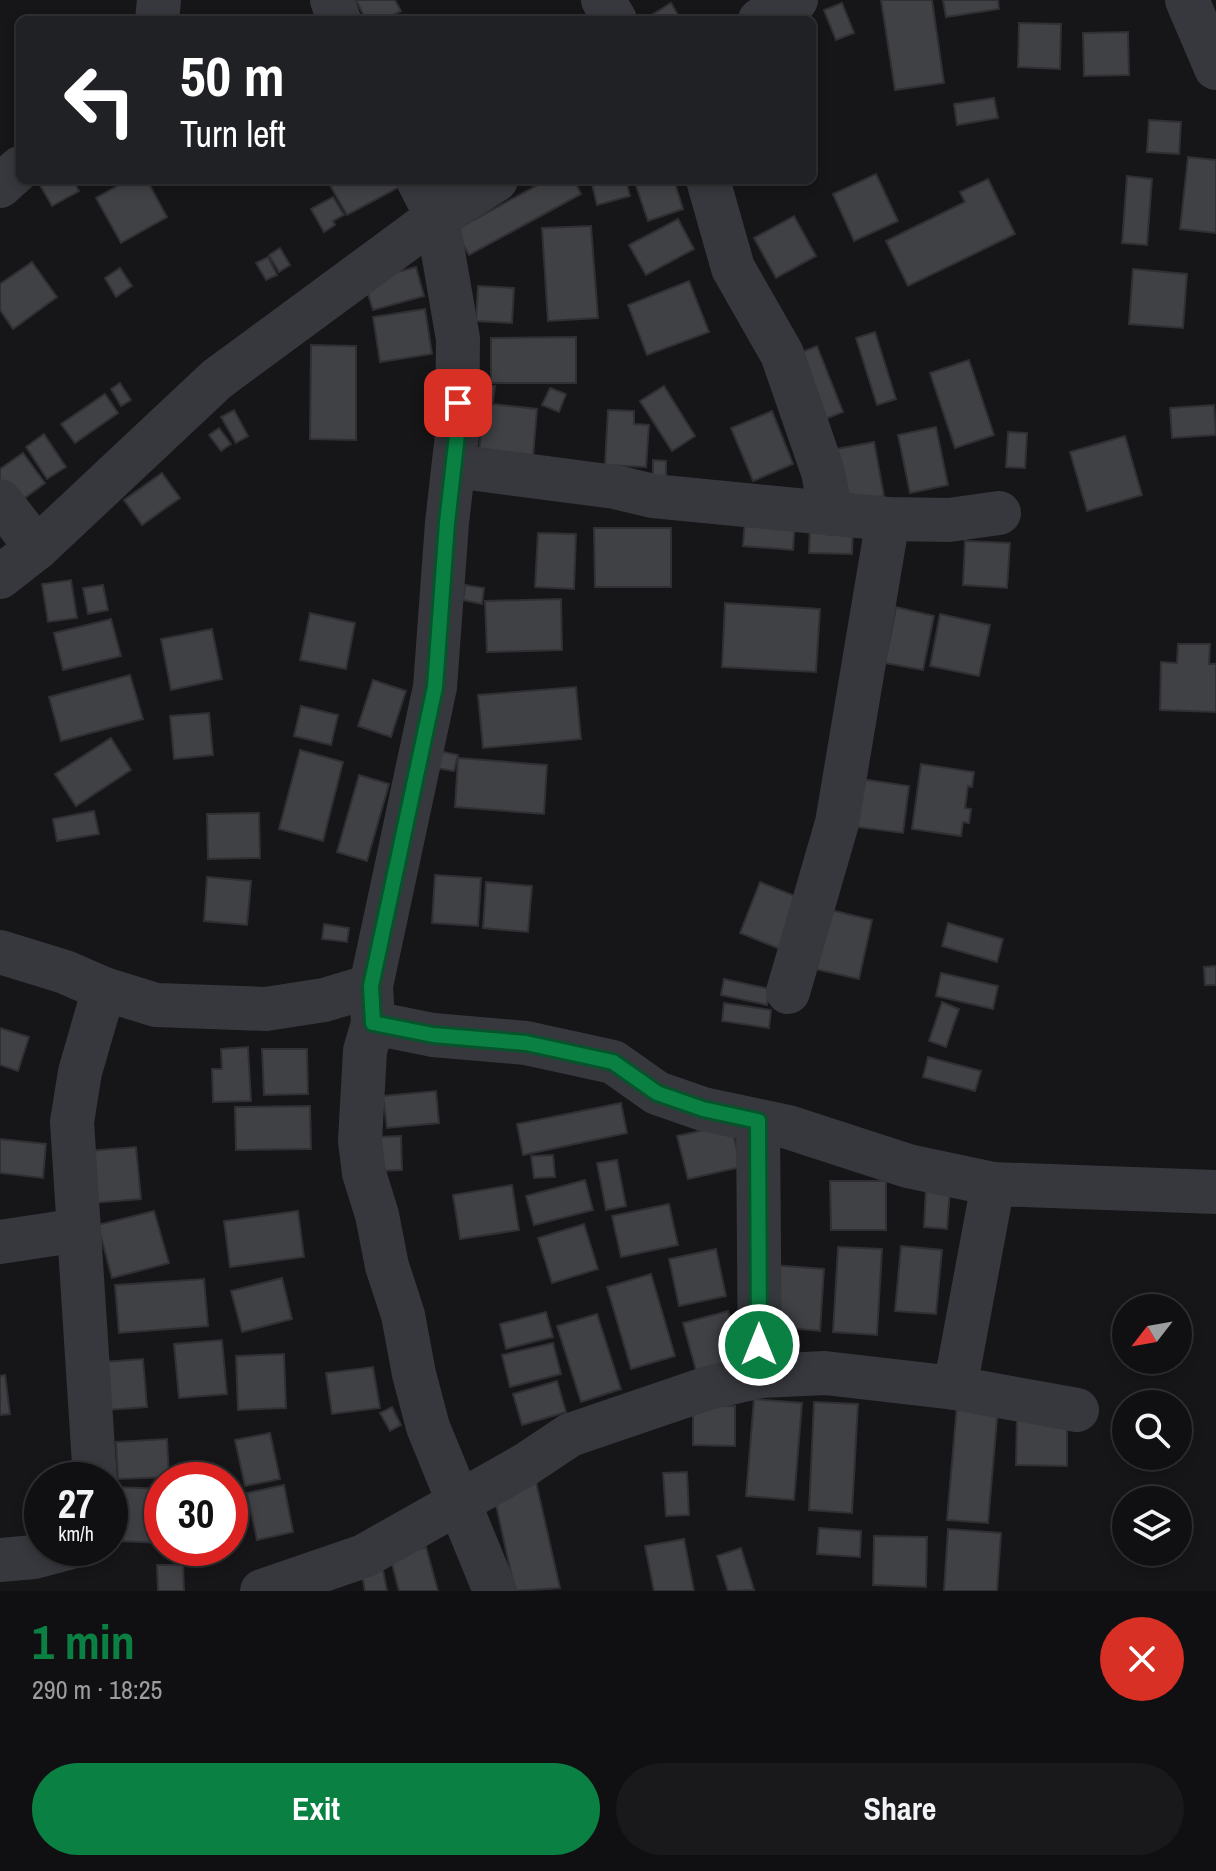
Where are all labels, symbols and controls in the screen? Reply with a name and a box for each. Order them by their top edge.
text: 50 m [180,38,285,113]
icon: left [48,48,152,152]
text: Turn left [180,110,286,158]
pin [424,369,492,437]
icon: arrive [436,381,480,425]
north arrow [1112,1294,1192,1374]
map controls [1112,1294,1192,1566]
position arrow [717,1303,801,1387]
button: search [1112,1390,1192,1470]
speed limit sign: 30 [144,1462,248,1566]
text: 27 [58,1477,94,1530]
button: layers [1112,1486,1192,1566]
text: km/h [58,1520,94,1547]
text: 1 min [32,1609,135,1674]
button: close [1100,1617,1184,1701]
text: 290 m · 18:25 [32,1672,162,1707]
button: Exit [32,1763,600,1855]
button: Share [616,1763,1184,1855]

